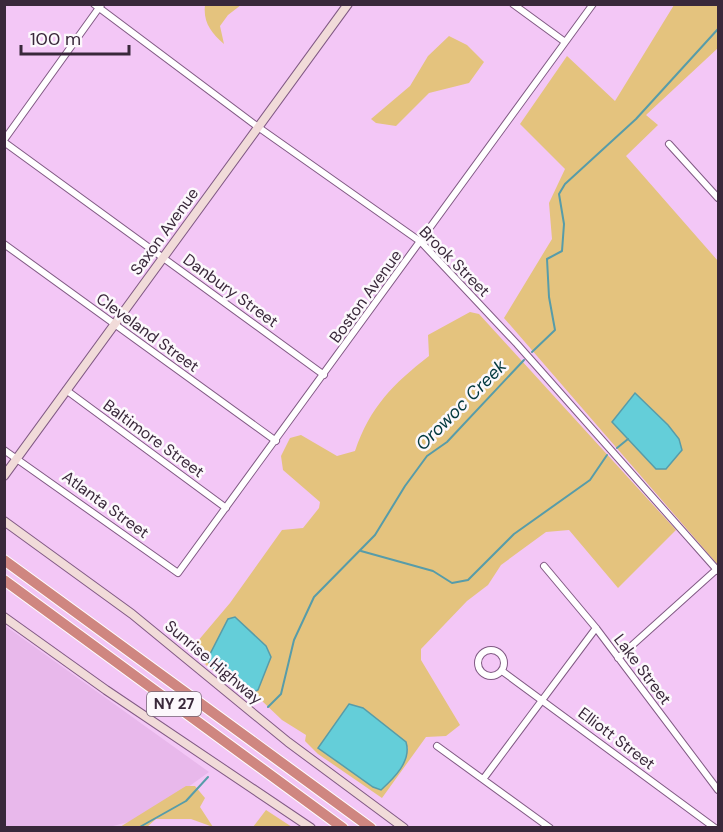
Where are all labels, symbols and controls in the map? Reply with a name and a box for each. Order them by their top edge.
scale bar [21,18,129,56]
text: 100 m [30,27,81,51]
street label: Saxon Avenue [126,184,203,279]
street label: Brook Street [415,221,495,301]
street label: Boston Avenue [325,246,406,347]
street label: Danbury Street [179,249,282,332]
street label: Cleveland Street [92,288,203,377]
water label: Orowoc Creek [410,354,512,456]
street label: Baltimore Street [99,395,208,482]
street label: Atlanta Street [58,466,153,543]
street label: Sunrise Highway [161,615,267,709]
street label: Lake Street [609,630,676,709]
road number: NY 27 [147,692,201,716]
street label: Elliott Street [574,703,659,774]

